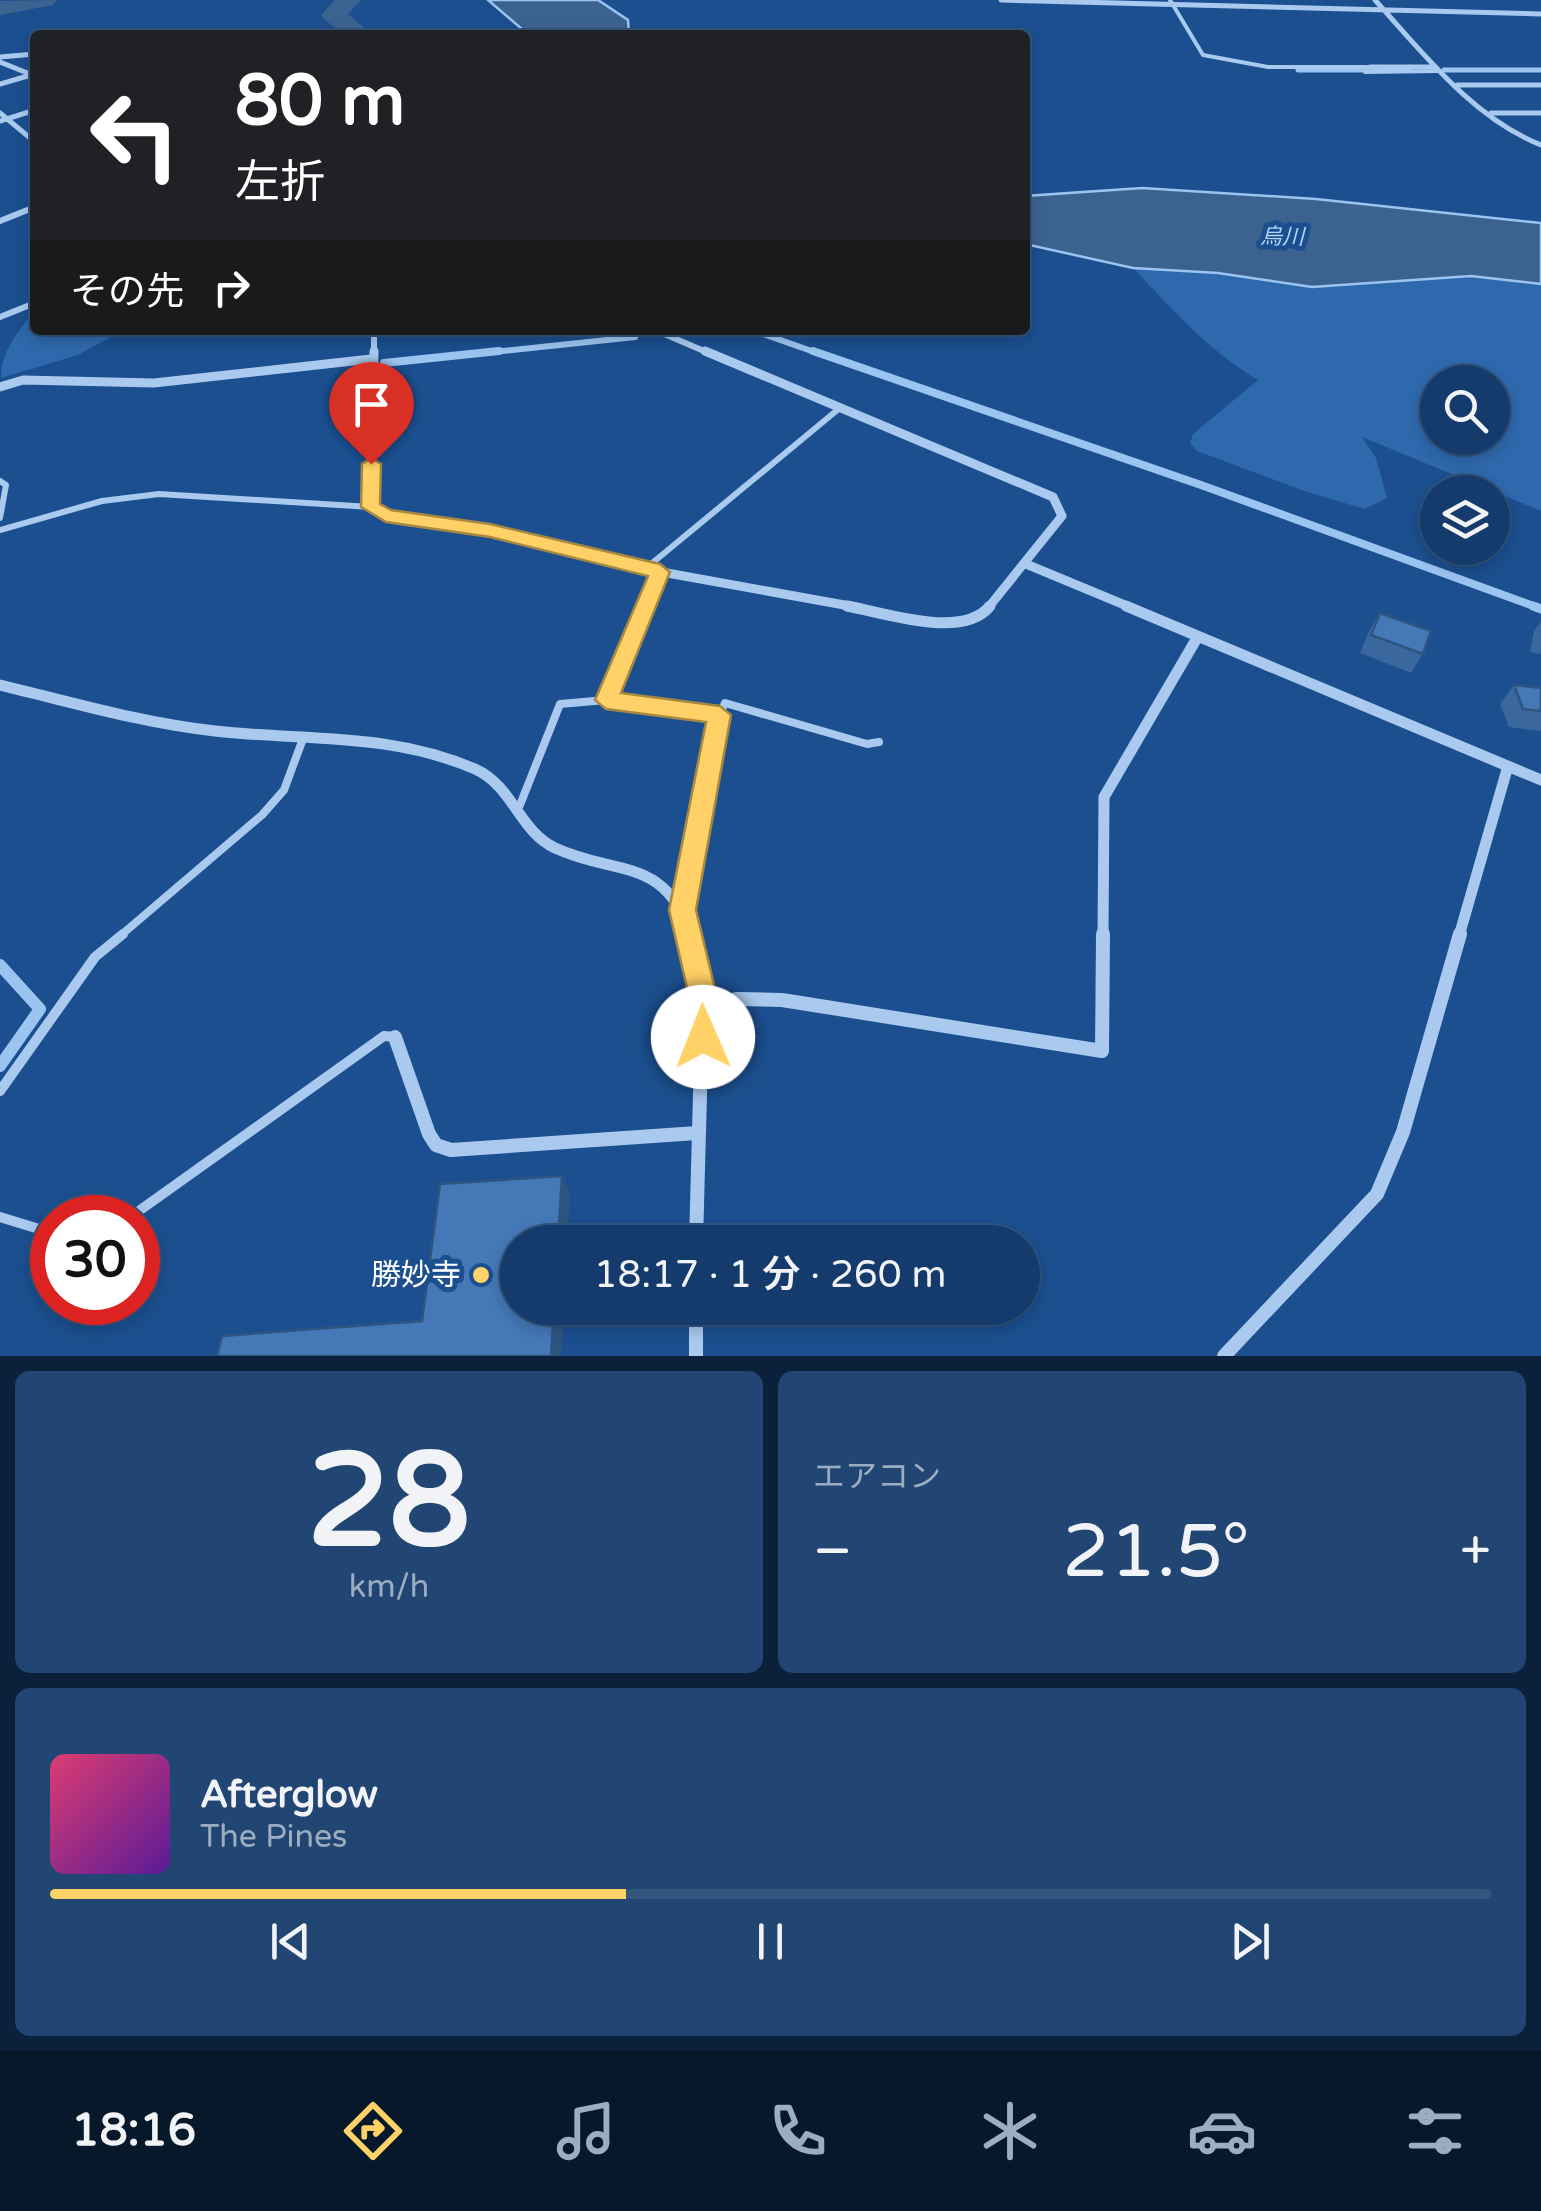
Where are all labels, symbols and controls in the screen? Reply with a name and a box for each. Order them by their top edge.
text: 80 m [235,60,405,144]
icon: left [70,70,200,200]
text: 左折 [235,156,325,210]
water label: 烏川 [1260,224,1306,250]
icon: right [204,260,259,315]
text: その先 [70,269,184,315]
pin [329,362,414,465]
map controls [1420,365,1510,565]
button: search [1420,365,1510,455]
icon: arrive [344,377,399,432]
button: layers [1420,475,1510,565]
position arrow [651,985,755,1089]
speed limit sign: 30 [30,1195,160,1325]
text: 18:17 · 1 分 · 260 m [594,1252,946,1298]
place label: 勝妙寺 [371,1257,461,1294]
marker: 勝妙寺 [470,1264,492,1286]
text: 28 [307,1425,471,1581]
text: エアコン [813,1458,941,1496]
text: 21.5° [1062,1507,1250,1597]
text: − [813,1519,852,1585]
text: + [1460,1519,1491,1585]
text: km/h [349,1568,429,1606]
text: Afterglow [200,1772,378,1818]
text: The Pines [200,1818,347,1856]
icon: previous [263,1914,318,1969]
icon: pause [743,1914,798,1969]
icon: next [1223,1914,1278,1969]
icon: directions [338,2096,408,2166]
icon: music [551,2096,621,2166]
icon: phone [763,2096,833,2166]
icon: climate [975,2096,1045,2166]
icon: car [1187,2096,1257,2166]
icon: filters [1400,2096,1470,2166]
text: 18:16 [71,2104,196,2158]

